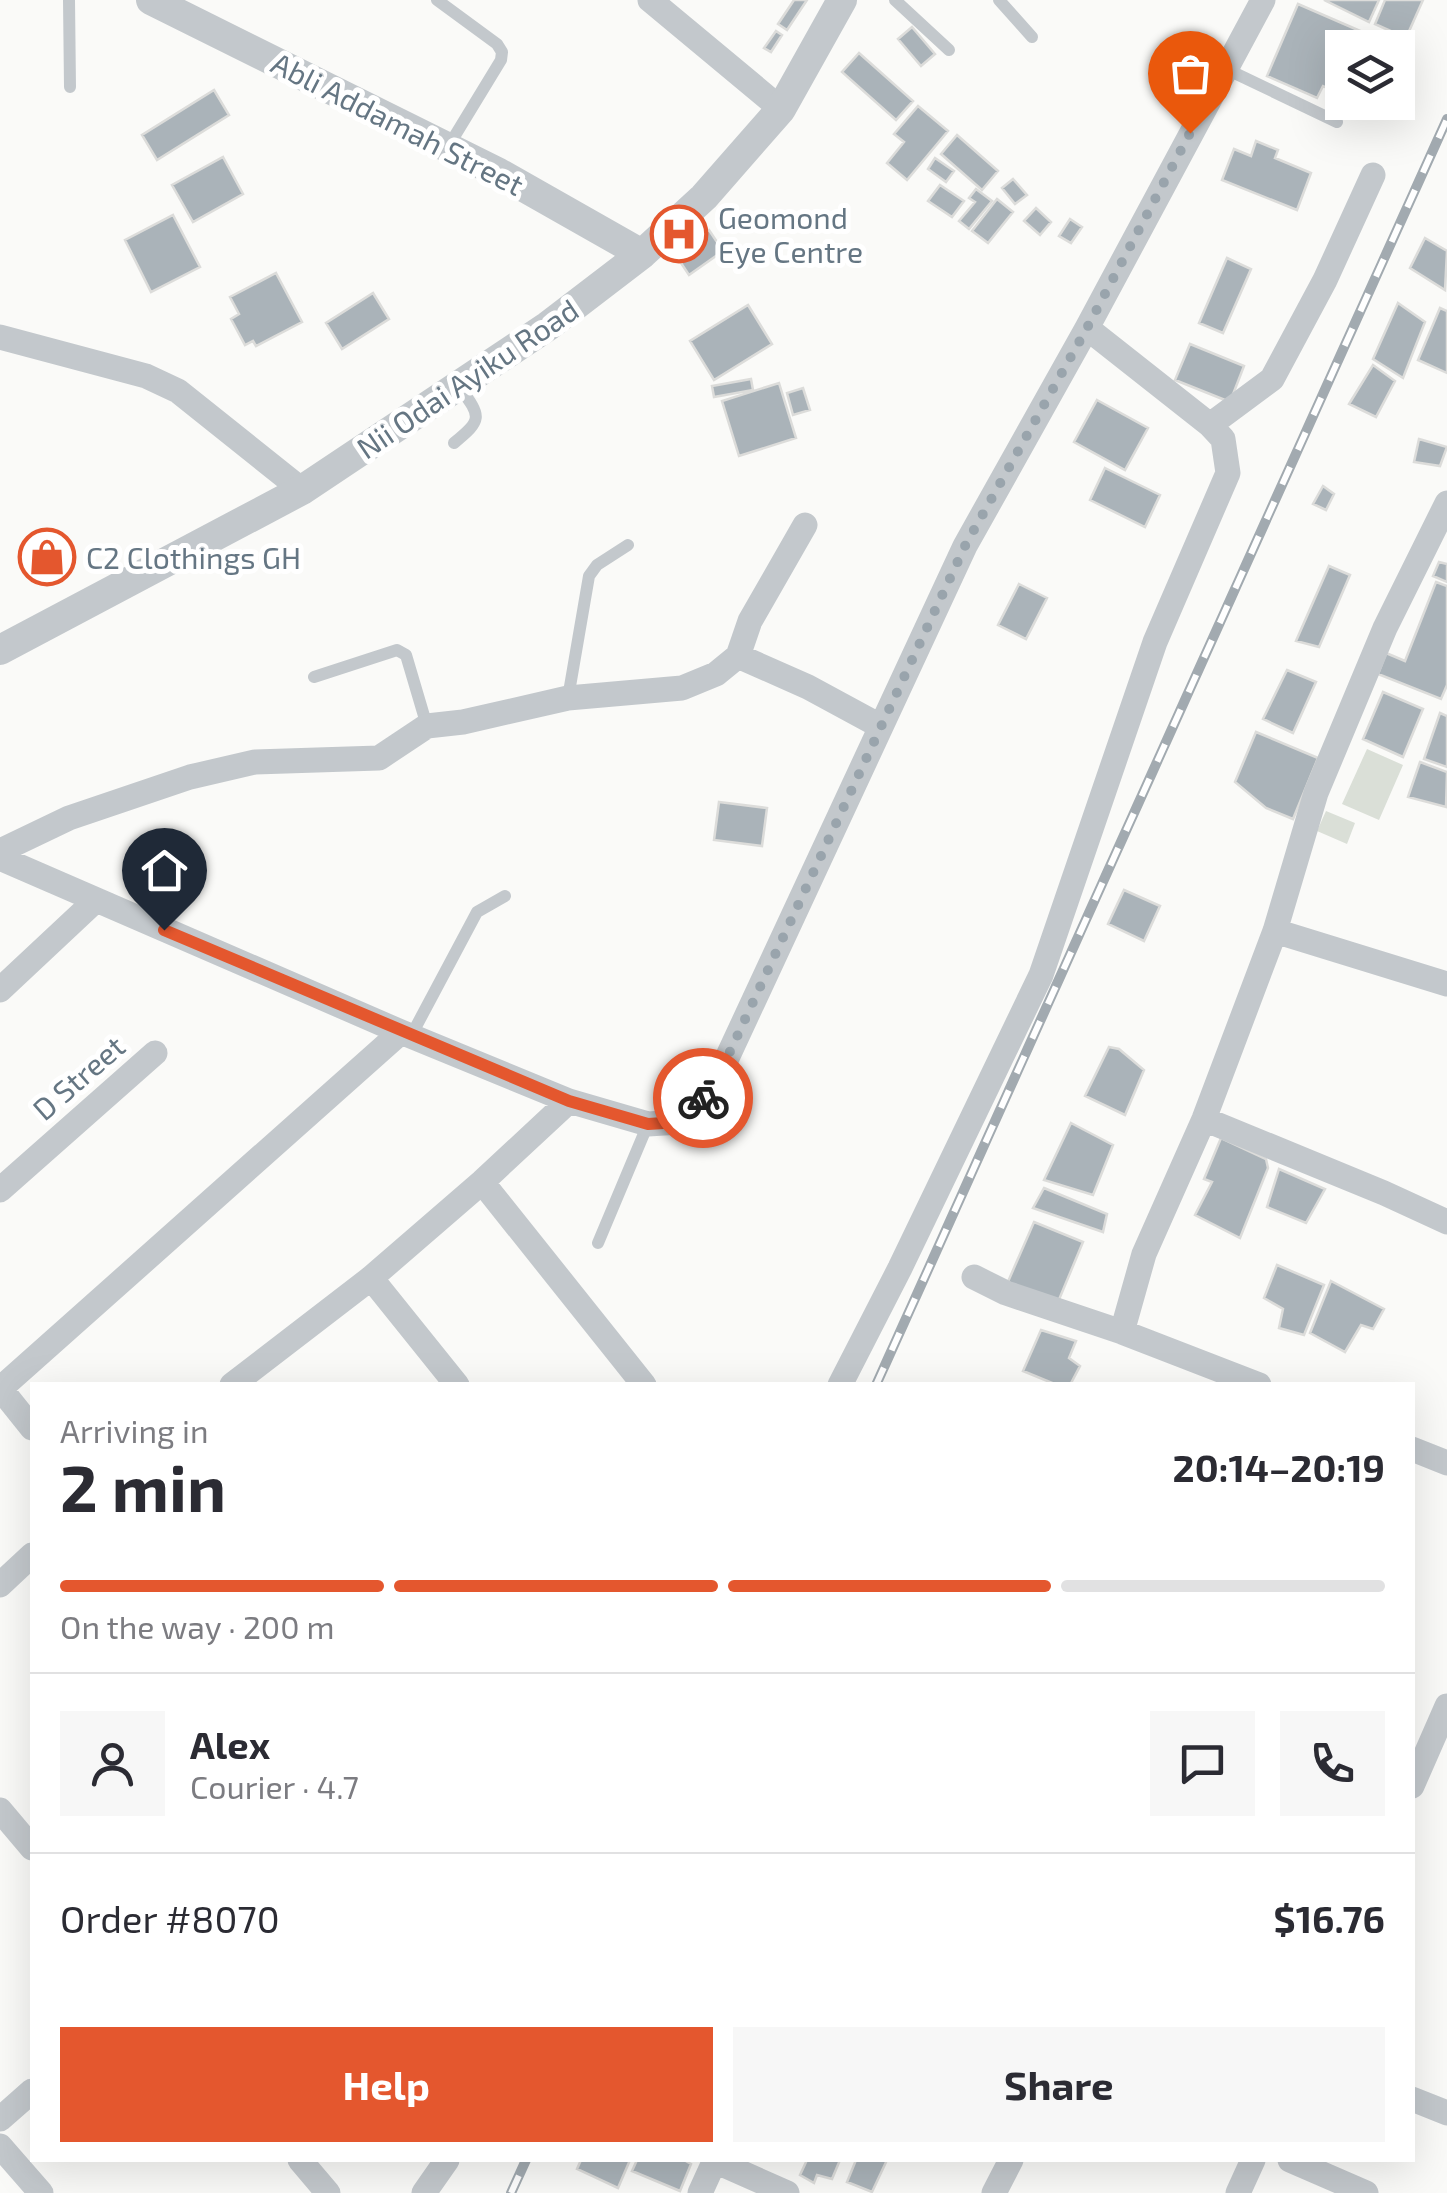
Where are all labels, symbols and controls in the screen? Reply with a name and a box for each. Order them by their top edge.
map controls [1325,30,1415,120]
button: layers [1325,30,1415,120]
pin [1148,31,1233,134]
street label: Abli Addamah Street [266,44,530,202]
icon: bag [1163,46,1218,101]
place label: Geomond Eye Centre [718,199,863,269]
hospital icon: Geomond Eye Centre [649,204,709,264]
street label: Nii Odai Ayiku Road [349,291,585,465]
shop icon: C2 Clothings GH [17,527,77,587]
place label: C2 Clothings GH [86,539,301,575]
pin [122,828,207,931]
icon: home [137,843,192,898]
street label: D Street [25,1027,131,1127]
courier [653,1048,753,1148]
icon: bike [676,1071,731,1126]
text: Arriving in [60,1411,209,1449]
text: 20:14–20:19 [1173,1444,1385,1490]
text: 2 min [60,1447,226,1525]
text: On the way · 200 m [60,1607,335,1645]
button: person [60,1711,165,1816]
button: chat [1150,1711,1255,1816]
button: phone [1280,1711,1385,1816]
text: Alex [190,1721,270,1767]
text: Courier · 4.7 [190,1767,359,1805]
text: Order #8070 [60,1895,280,1941]
text: $16.76 [1274,1895,1385,1941]
button: Help [60,2027,713,2142]
button: Share [733,2027,1385,2142]

